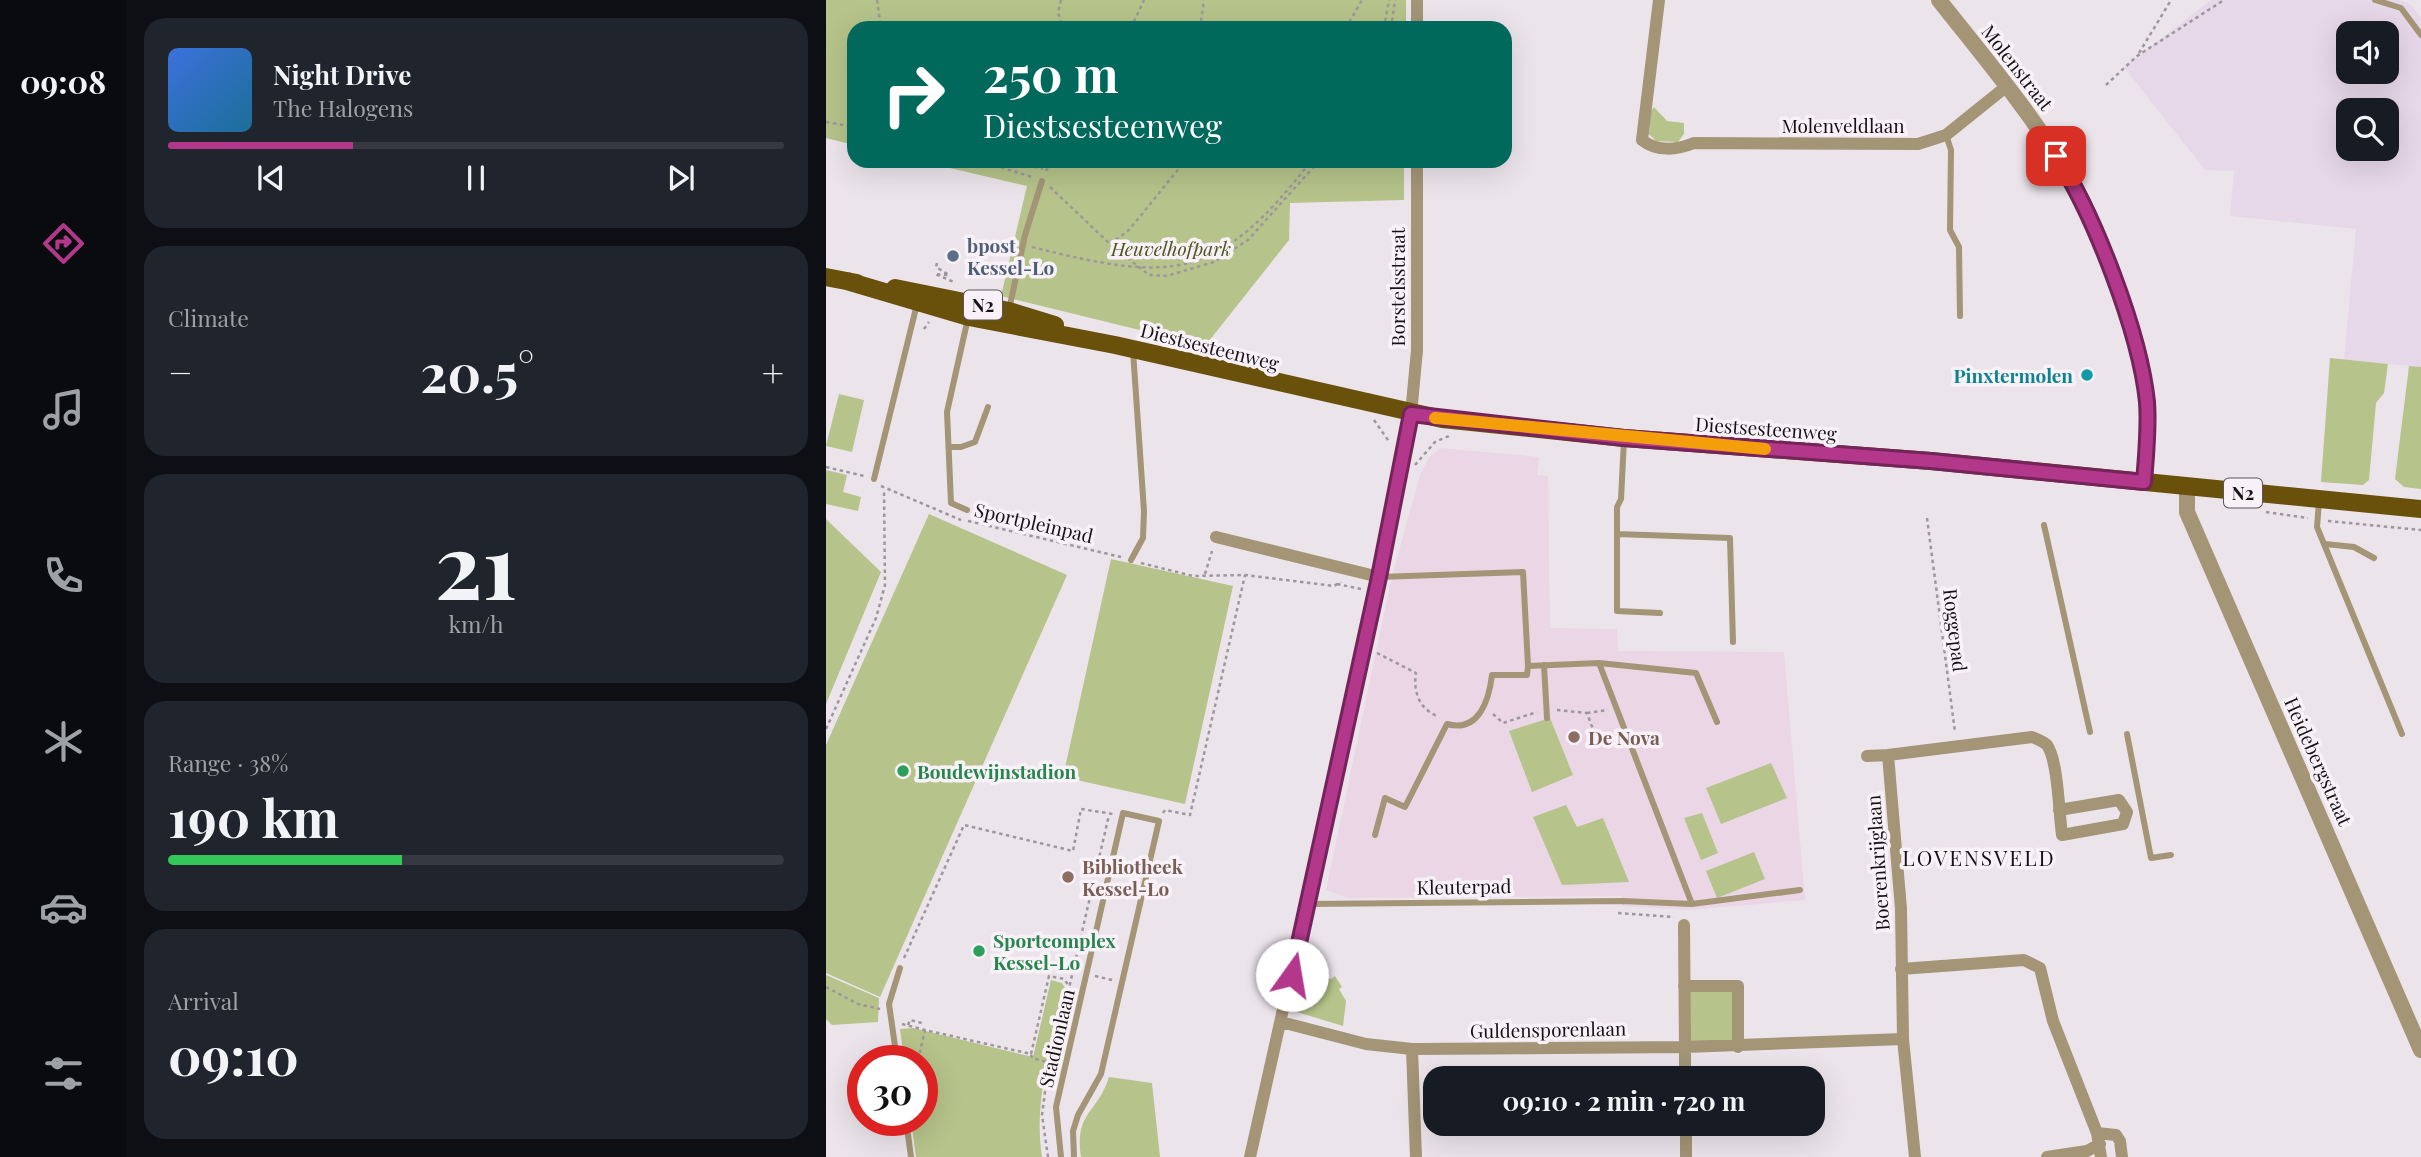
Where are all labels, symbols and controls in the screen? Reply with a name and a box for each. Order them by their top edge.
street label: Molenstraat [1976,19,2060,115]
map controls [2336,21,2399,161]
button: sound [2336,21,2399,84]
text: 250 m [983,40,1119,105]
icon: right [868,49,959,140]
text: Night Drive [273,57,411,92]
text: 09:08 [20,59,106,102]
text: The Halogens [273,92,413,123]
button: search [2336,98,2399,161]
text: Diestsesteenweg [983,103,1222,146]
street label: Molenveldlaan [1781,112,1905,138]
pin [2026,126,2086,186]
icon: arrive [2037,137,2075,175]
icon: previous [252,159,290,197]
icon: pause [457,159,495,197]
icon: next [662,159,700,197]
icon: directions [39,219,88,268]
street label: Borstelsstraat [1384,227,1410,346]
place label: bpost Kessel-Lo [967,232,1054,280]
park label: Heuvelhofpark [1110,235,1231,261]
marker: bpost Kessel-Lo [945,248,961,264]
road number: N2 [964,290,1002,320]
text: Climate [168,302,249,333]
street label: Diestsesteenweg [1138,316,1282,376]
text: 20.5° [420,337,534,406]
text: − [168,346,193,397]
text: + [762,346,784,397]
place label: Pinxtermolen [1953,362,2073,388]
marker: Pinxtermolen [2079,367,2095,383]
icon: music [39,385,88,434]
street label: Diestsesteenweg [1694,410,1838,446]
road number: N2 [2224,478,2262,508]
street label: Sportpleinpad [972,496,1096,548]
text: 21 [435,502,517,623]
icon: phone [39,551,88,600]
street label: Roggepad [1938,587,1974,673]
text: km/h [448,608,504,639]
street label: Heidebergstraat [2279,693,2359,830]
icon: climate [39,717,88,766]
place label: De Nova [1588,724,1660,750]
marker: De Nova [1566,729,1582,745]
text: Range · 38% [168,747,288,778]
place label: Boudewijnstadion [917,758,1076,784]
marker: Boudewijnstadion [895,763,911,779]
text: 190 km [168,782,339,851]
street label: Boerenkrijglaan [1859,794,1895,932]
district label: LOVENSVELD [1902,843,2056,871]
place label: Bibliotheek Kessel-Lo [1082,853,1184,901]
marker: Bibliotheek Kessel-Lo [1060,869,1076,885]
street label: Kleuterpad [1416,872,1512,900]
icon: car [39,883,88,932]
place label: Sportcomplex Kessel-Lo [993,927,1116,975]
position arrow [1255,938,1329,1012]
marker: Sportcomplex Kessel-Lo [971,943,987,959]
text: Arrival [168,985,239,1016]
street label: Stadionlaan [1032,985,1080,1090]
street label: Guldensporenlaan [1470,1015,1627,1043]
text: 09:10 [168,1020,299,1089]
speed limit sign: 30 [847,1045,938,1136]
icon: filters [39,1049,88,1098]
text: 09:10 · 2 min · 720 m [1503,1083,1745,1118]

